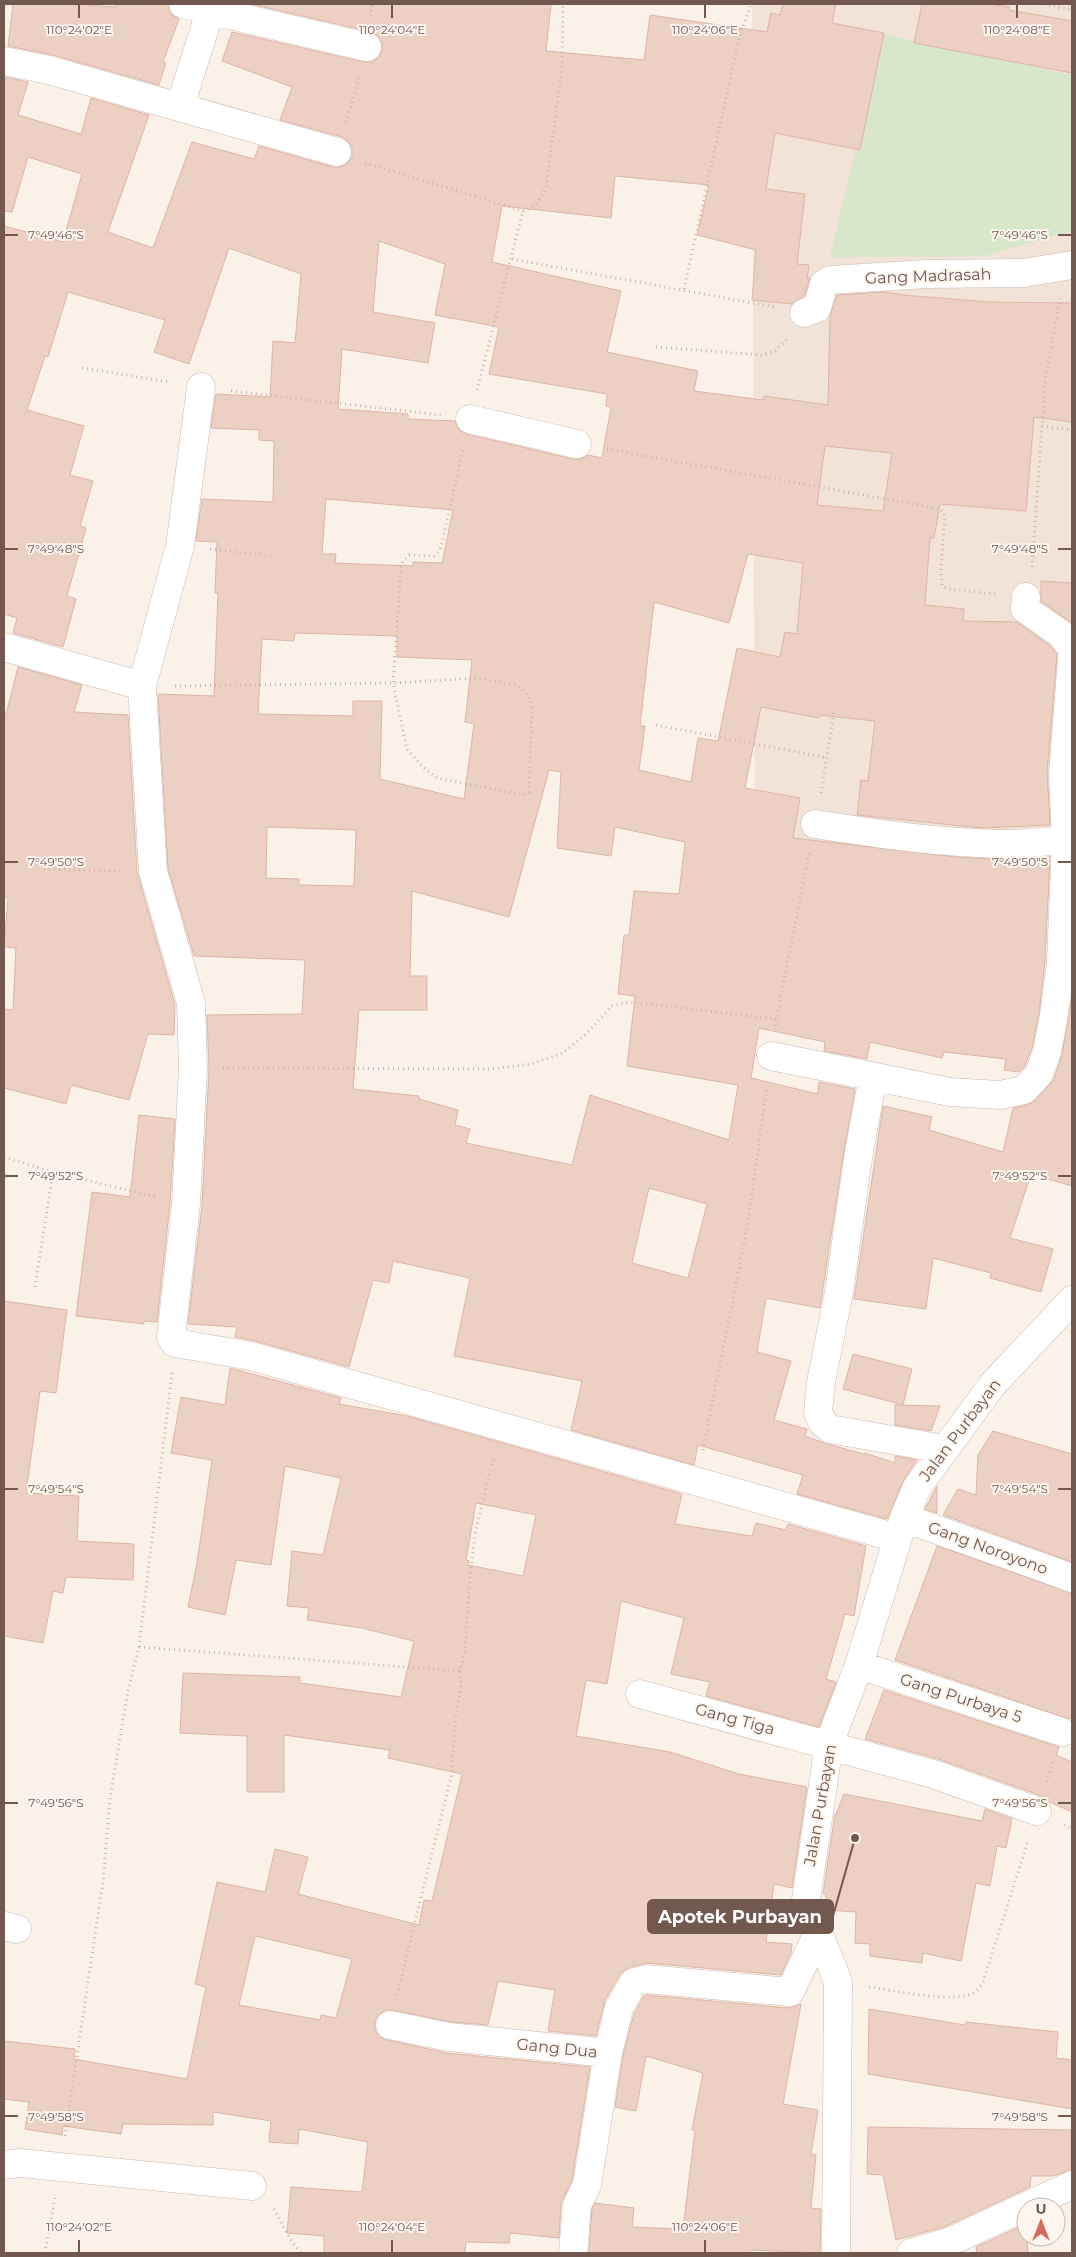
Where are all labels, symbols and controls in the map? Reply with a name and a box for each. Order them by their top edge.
text: 110°24'02"E [46,22,112,37]
text: 110°24'04"E [359,22,425,37]
text: 110°24'06"E [672,22,738,37]
text: 110°24'08"E [984,22,1050,37]
text: 7°49'46"S [28,227,84,242]
text: 7°49'46"S [992,227,1048,242]
street label: Gang Madrasah [864,264,992,288]
text: 7°49'48"S [28,541,84,556]
text: 7°49'48"S [992,541,1048,556]
text: 7°49'50"S [28,854,84,869]
text: 7°49'50"S [992,854,1048,869]
text: 7°49'52"S [29,1168,83,1183]
text: 7°49'52"S [993,1168,1047,1183]
street label: Jalan Purbayan [915,1375,1005,1486]
text: 7°49'54"S [28,1481,84,1496]
text: 7°49'54"S [992,1481,1048,1496]
street label: Gang Noroyono [925,1518,1051,1578]
street label: Gang Purbaya 5 [898,1669,1024,1727]
street label: Gang Tiga [693,1699,777,1739]
street label: Jalan Purbayan [800,1743,840,1868]
text: 7°49'56"S [28,1795,84,1810]
text: 7°49'56"S [992,1795,1048,1810]
callout: Apotek Purbayan [648,1900,833,1933]
text: Apotek Purbayan [657,1906,822,1928]
street label: Gang Dua [516,2034,598,2062]
text: 7°49'58"S [28,2109,84,2124]
text: 7°49'58"S [992,2109,1048,2124]
north arrow [1016,2197,1066,2247]
text: U [1035,2200,1047,2218]
text: 110°24'02"E [46,2219,112,2234]
text: 110°24'04"E [359,2219,425,2234]
text: 110°24'06"E [672,2219,738,2234]

